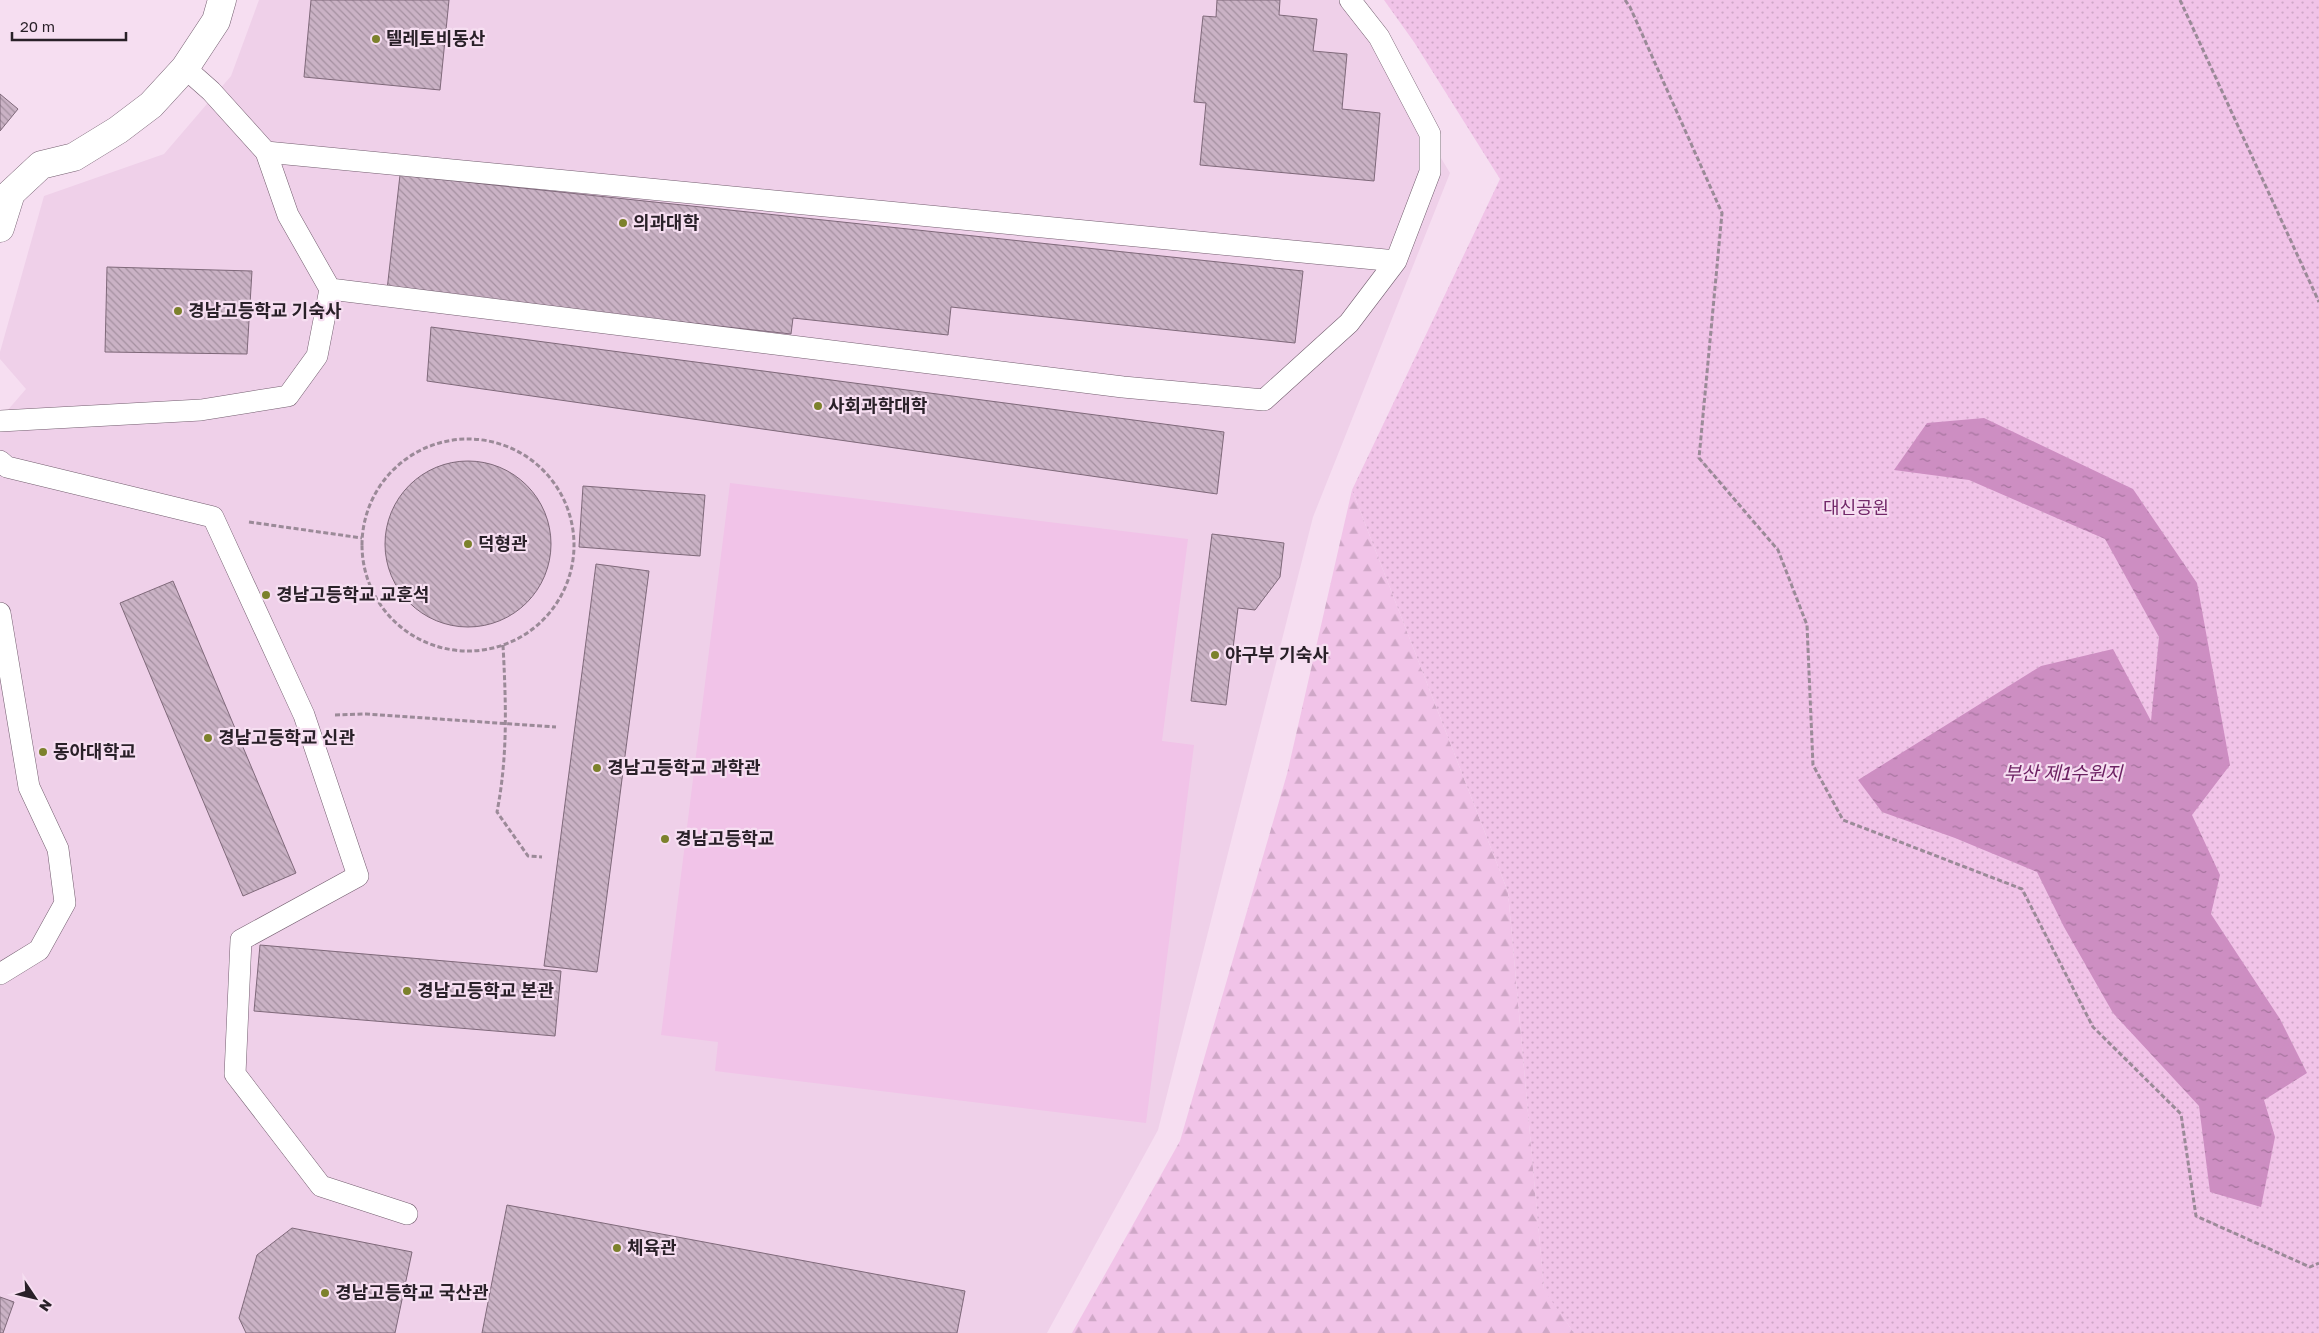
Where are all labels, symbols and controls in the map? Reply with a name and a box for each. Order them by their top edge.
scale bar [12,10,126,42]
text: 20 m [20,17,55,35]
place label: 텔레토비동산 [386,27,486,49]
marker: 텔레토비동산 [370,33,382,45]
place label: 의과대학 [633,211,700,233]
marker: 의과대학 [617,217,629,229]
place label: 경남고등학교 기숙사 [188,299,342,321]
marker: 경남고등학교 기숙사 [172,305,184,317]
place label: 사회과학대학 [828,394,928,416]
marker: 사회과학대학 [812,400,824,412]
park label: 대신공원 [1823,496,1889,518]
place label: 덕형관 [478,532,528,554]
marker: 덕형관 [462,538,474,550]
place label: 경남고등학교 교훈석 [276,583,430,605]
marker: 경남고등학교 교훈석 [260,589,272,601]
place label: 야구부 기숙사 [1225,643,1329,665]
marker: 야구부 기숙사 [1209,649,1221,661]
place label: 경남고등학교 신관 [218,726,355,748]
marker: 경남고등학교 신관 [202,732,214,744]
place label: 동아대학교 [53,740,136,762]
marker: 동아대학교 [37,746,49,758]
place label: 경남고등학교 과학관 [607,756,761,778]
water label: 부산 제1수원지 [2004,761,2124,784]
marker: 경남고등학교 과학관 [591,762,603,774]
place label: 경남고등학교 [675,827,774,849]
marker: 경남고등학교 [659,833,671,845]
place label: 경남고등학교 본관 [417,979,554,1001]
marker: 경남고등학교 본관 [401,985,413,997]
place label: 체육관 [627,1236,677,1258]
marker: 체육관 [611,1242,623,1254]
north arrow [10,1273,60,1323]
place label: 경남고등학교 국산관 [335,1281,489,1303]
marker: 경남고등학교 국산관 [319,1287,331,1299]
text: N [36,1297,56,1315]

